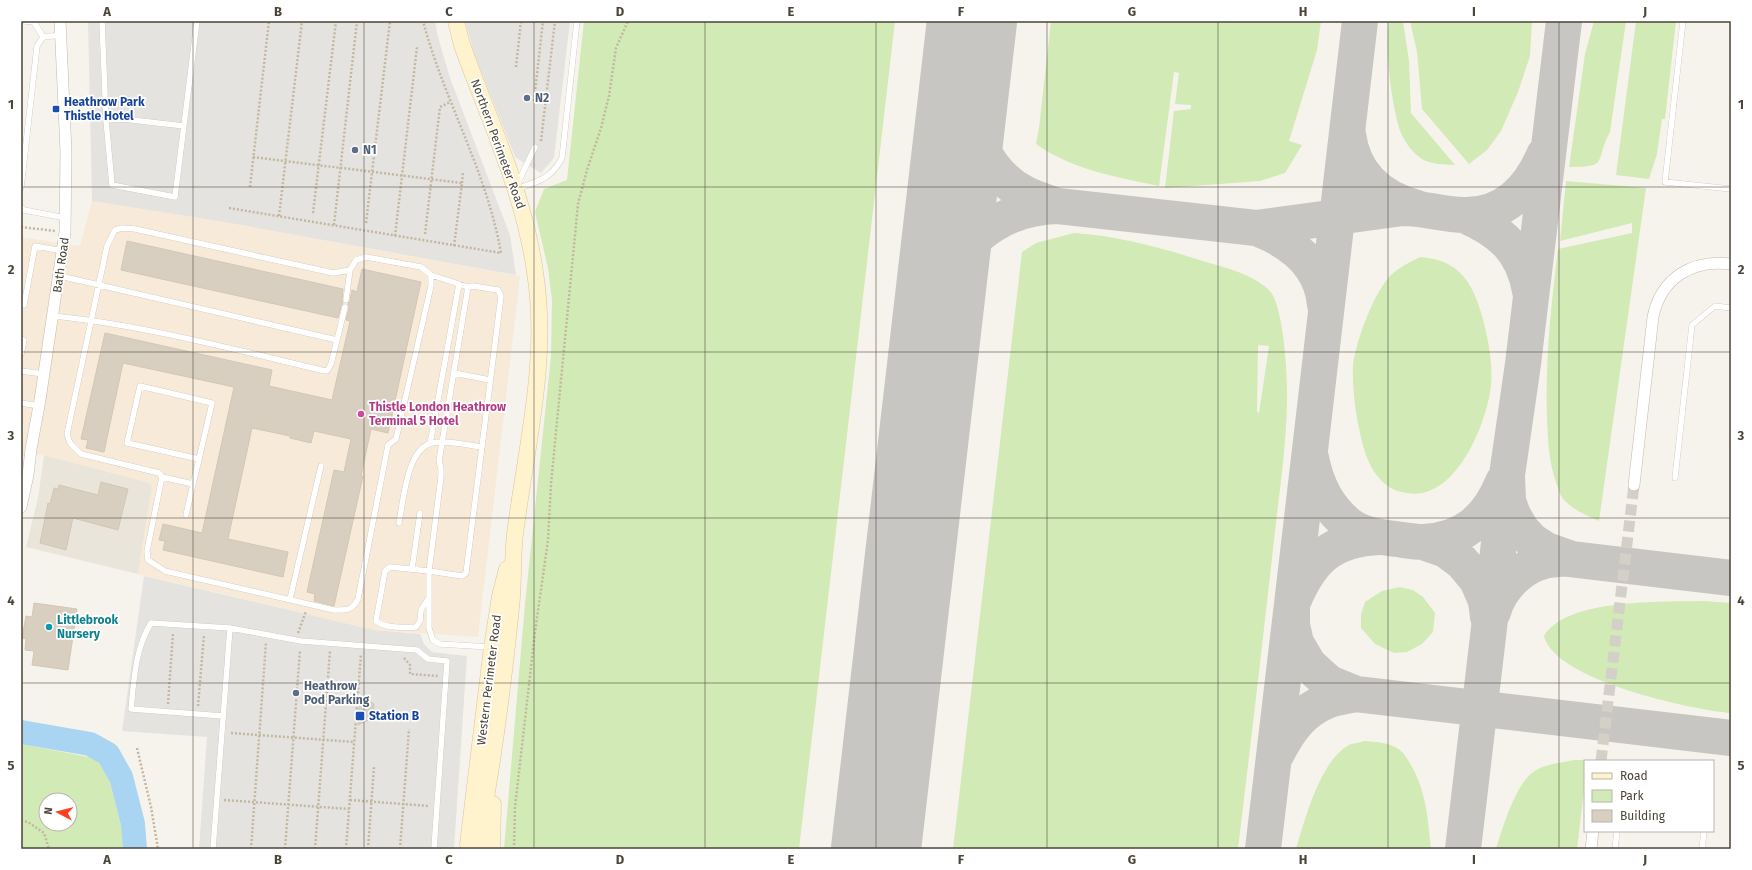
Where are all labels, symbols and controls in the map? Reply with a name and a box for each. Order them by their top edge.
text: A [102,4,111,19]
text: B [274,4,282,19]
text: C [445,4,453,19]
text: D [616,4,625,19]
text: E [788,4,795,19]
text: F [958,4,965,19]
text: G [1128,4,1136,19]
text: H [1299,4,1307,19]
text: I [1472,4,1476,19]
text: J [1642,4,1647,19]
street label: Northern Perimeter Road [468,77,528,211]
place label: N2 [535,91,549,105]
marker: N2 [522,93,532,103]
place label: Heathrow Park Thistle Hotel [64,95,145,123]
text: 1 [8,97,14,112]
text: 1 [1738,97,1744,112]
marker: Heathrow Park Thistle Hotel [51,104,61,114]
place label: N1 [363,143,377,157]
marker: N1 [350,145,360,155]
street label: Bath Road [50,236,72,294]
text: 2 [8,262,15,277]
text: 2 [1738,262,1745,277]
place label: Thistle London Heathrow Terminal 5 Hotel [369,400,506,428]
marker: Thistle London Heathrow Terminal 5 Hotel [356,409,366,419]
text: 3 [7,428,15,443]
text: 3 [1737,428,1745,443]
text: 4 [7,593,15,608]
text: 4 [1737,593,1745,608]
place label: Littlebrook Nursery [57,613,118,641]
street label: Western Perimeter Road [474,614,504,746]
marker: Littlebrook Nursery [44,622,54,632]
place label: Heathrow Pod Parking [304,679,370,707]
marker: Heathrow Pod Parking [291,688,301,698]
place label: Station B [369,709,420,723]
marker: Station B [354,710,366,722]
text: 5 [8,758,15,773]
text: 5 [1738,758,1745,773]
legend [1584,760,1714,832]
text: Road [1620,769,1648,783]
text: Park [1620,789,1644,803]
north arrow [38,792,78,832]
text: N [42,806,55,815]
text: Building [1620,809,1666,823]
text: A [102,852,111,867]
text: B [274,852,282,867]
text: C [445,852,453,867]
text: D [616,852,625,867]
text: E [788,852,795,867]
text: F [958,852,965,867]
text: G [1128,852,1136,867]
text: H [1299,852,1307,867]
text: I [1472,852,1476,867]
text: J [1642,852,1647,867]

